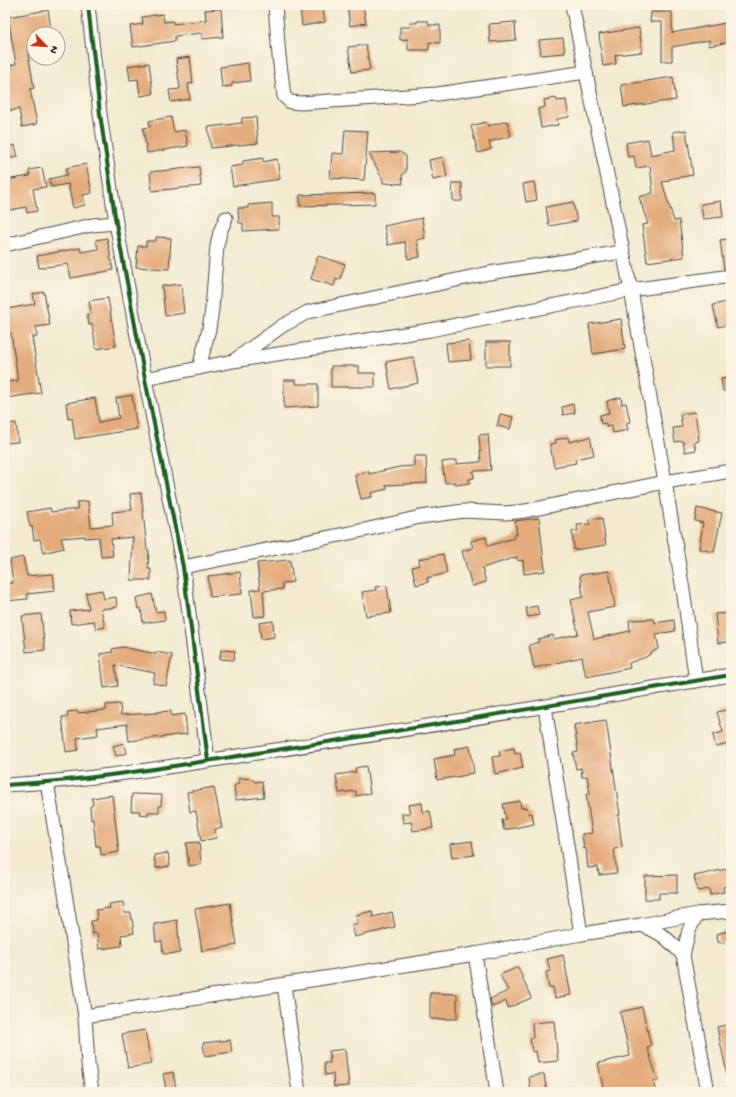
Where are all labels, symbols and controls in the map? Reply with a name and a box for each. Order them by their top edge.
north arrow [26,26,66,66]
text: N [46,44,60,55]

